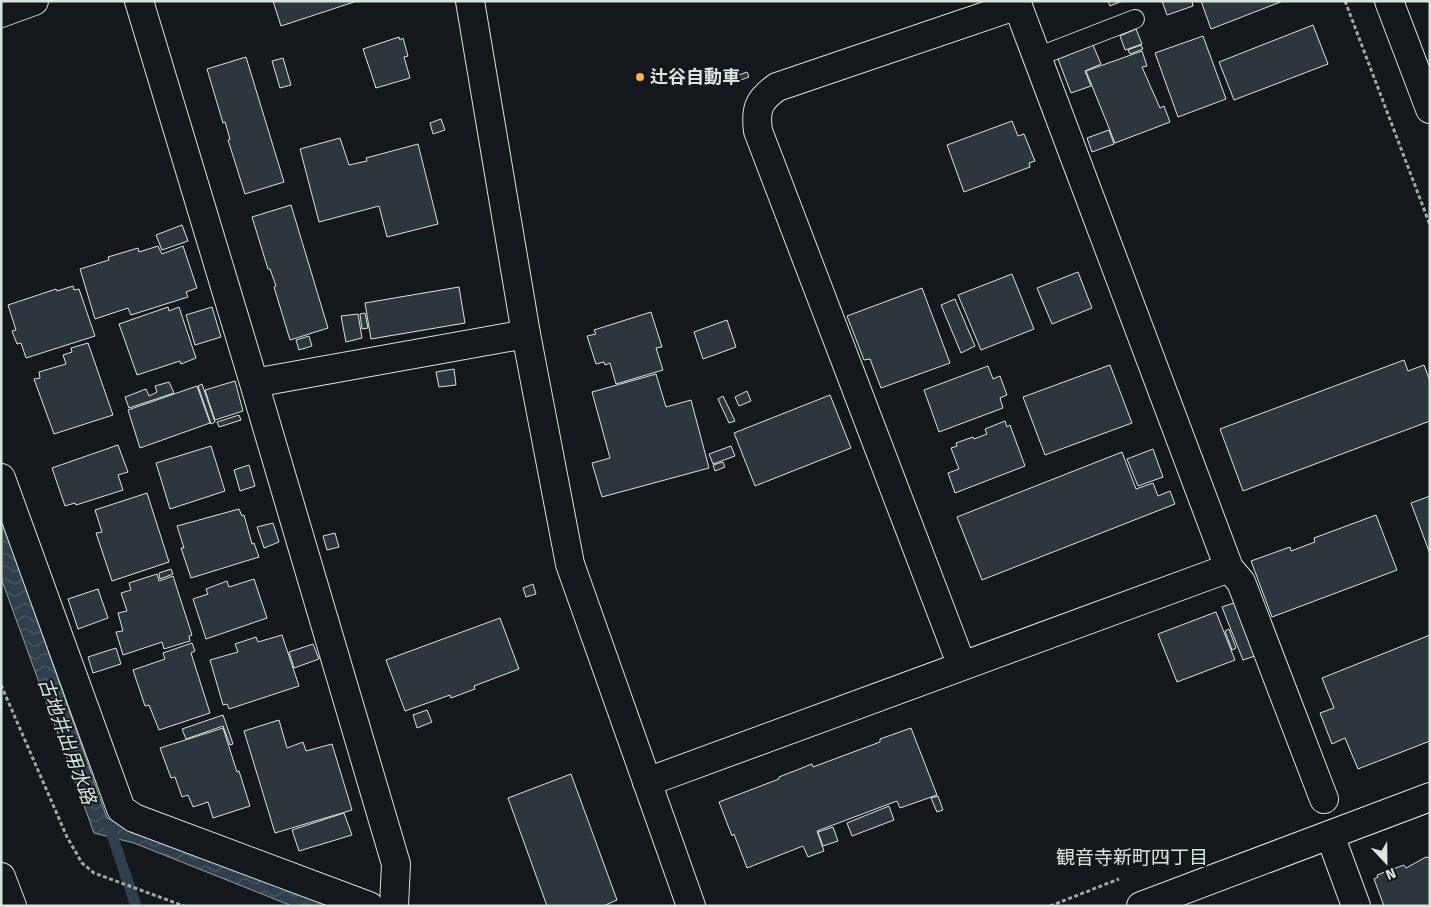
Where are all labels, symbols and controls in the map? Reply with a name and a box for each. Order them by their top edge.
place label: 辻谷自動車 [650,66,740,88]
marker: 辻谷自動車 [634,71,646,83]
water label: 古地井出用水路 [33,675,101,809]
north arrow [1361,837,1411,887]
district label: 観音寺新町四丁目 [1056,846,1208,869]
text: N [1383,864,1398,883]

